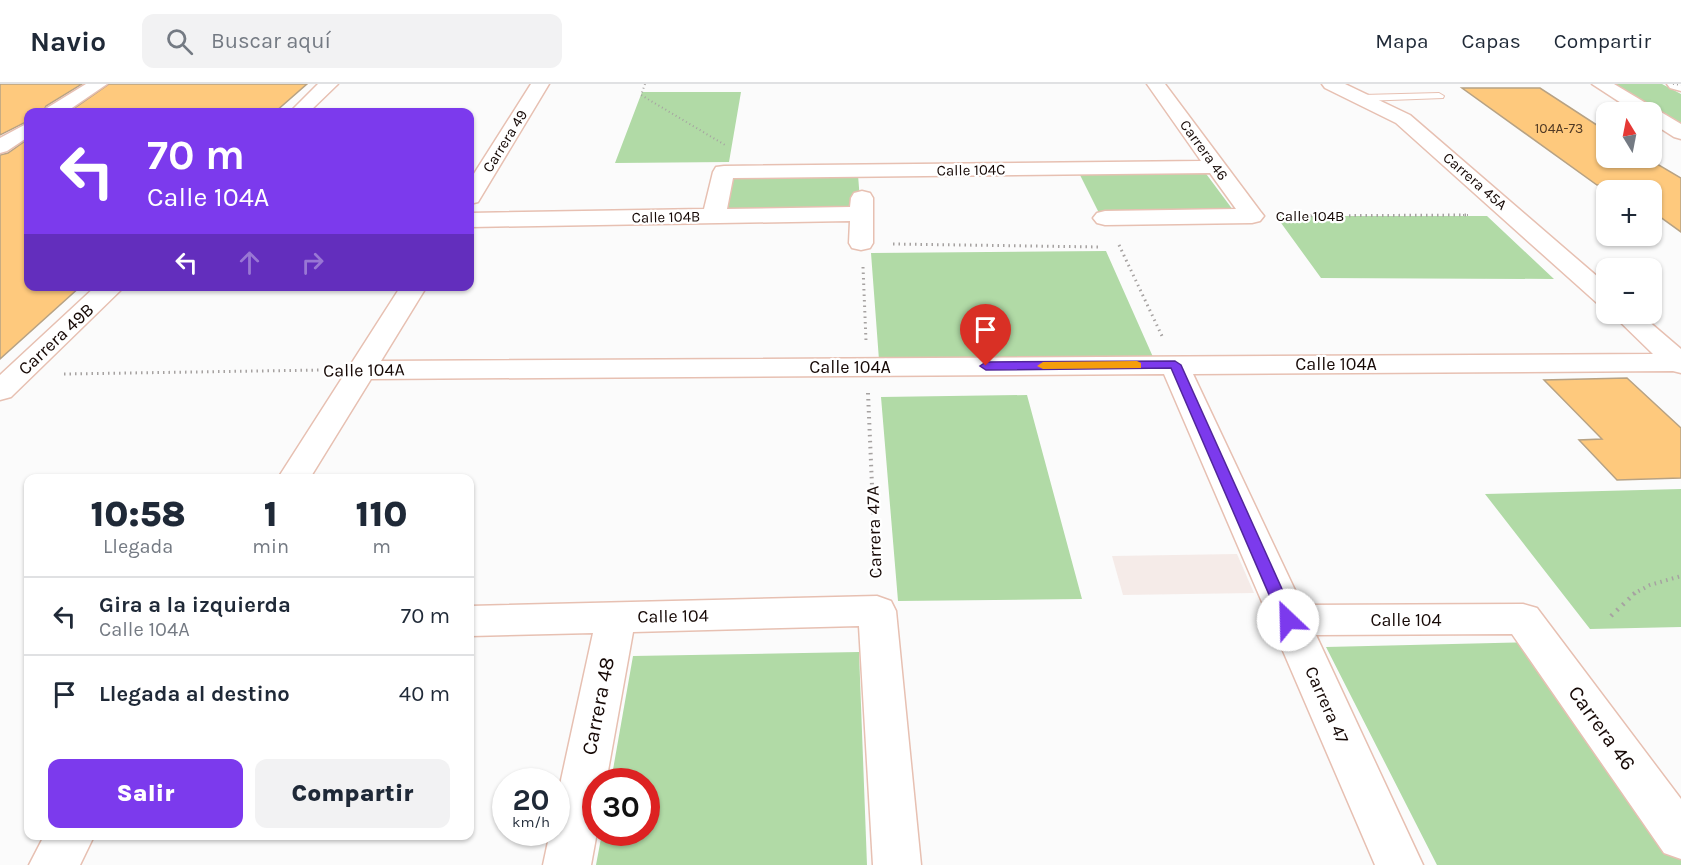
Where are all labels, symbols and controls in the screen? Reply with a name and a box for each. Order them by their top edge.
search box [142,14,562,68]
text: Navio [30,25,106,58]
icon: search [163,25,196,58]
text: Buscar aquí [211,28,331,54]
text: Mapa [1375,29,1429,53]
text: Capas [1462,29,1521,53]
text: Compartir [1554,29,1651,53]
north arrow [1596,102,1662,168]
map controls [1596,102,1662,324]
street label: Carrera 49 [479,106,531,176]
street label: Carrera 46 [1176,116,1232,184]
house number: 104A-73 [1535,120,1583,137]
text: 70 m [147,130,245,180]
icon: left [48,132,126,210]
street label: Carrera 45A [1439,148,1511,214]
street label: Calle 104C [937,160,1005,180]
button: + [1596,180,1662,246]
text: Calle 104A [147,181,269,213]
street label: Calle 104B [632,207,700,227]
street label: Calle 104B [1276,207,1344,225]
icon: left [170,246,203,279]
icon: ahead [233,246,266,279]
icon: right [296,246,329,279]
button: − [1596,258,1662,324]
street label: Carrera 49B [14,298,98,380]
pin [960,304,1011,366]
icon: arrive [969,313,1002,346]
street label: Calle 104A [1295,353,1377,375]
street label: Calle 104A [809,356,891,378]
street label: Calle 104A [323,358,405,382]
street label: Carrera 47A [861,485,887,579]
text: 10:58 [90,493,186,535]
text: 1 [264,493,278,535]
text: 110 [356,493,407,535]
text: Llegada [103,535,173,558]
text: min [252,535,289,558]
text: m [372,535,391,558]
position arrow [1256,588,1320,652]
text: Gira a la izquierda [99,592,291,618]
icon: left [48,600,81,633]
text: 70 m [401,603,450,629]
street label: Calle 104 [637,604,709,628]
street label: Calle 104 [1370,609,1442,631]
text: Calle 104A [99,618,190,641]
street label: Carrera 48 [577,655,619,757]
street label: Carrera 47 [1300,663,1354,748]
icon: arrive [48,678,81,711]
text: Llegada al destino [99,681,290,707]
text: 40 m [399,681,450,707]
street label: Carrera 46 [1563,681,1641,775]
button: Salir [48,759,243,828]
button: Compartir [255,759,450,828]
speed limit sign: 30 [582,768,660,846]
text: 20 [512,782,550,818]
text: km/h [512,813,550,831]

